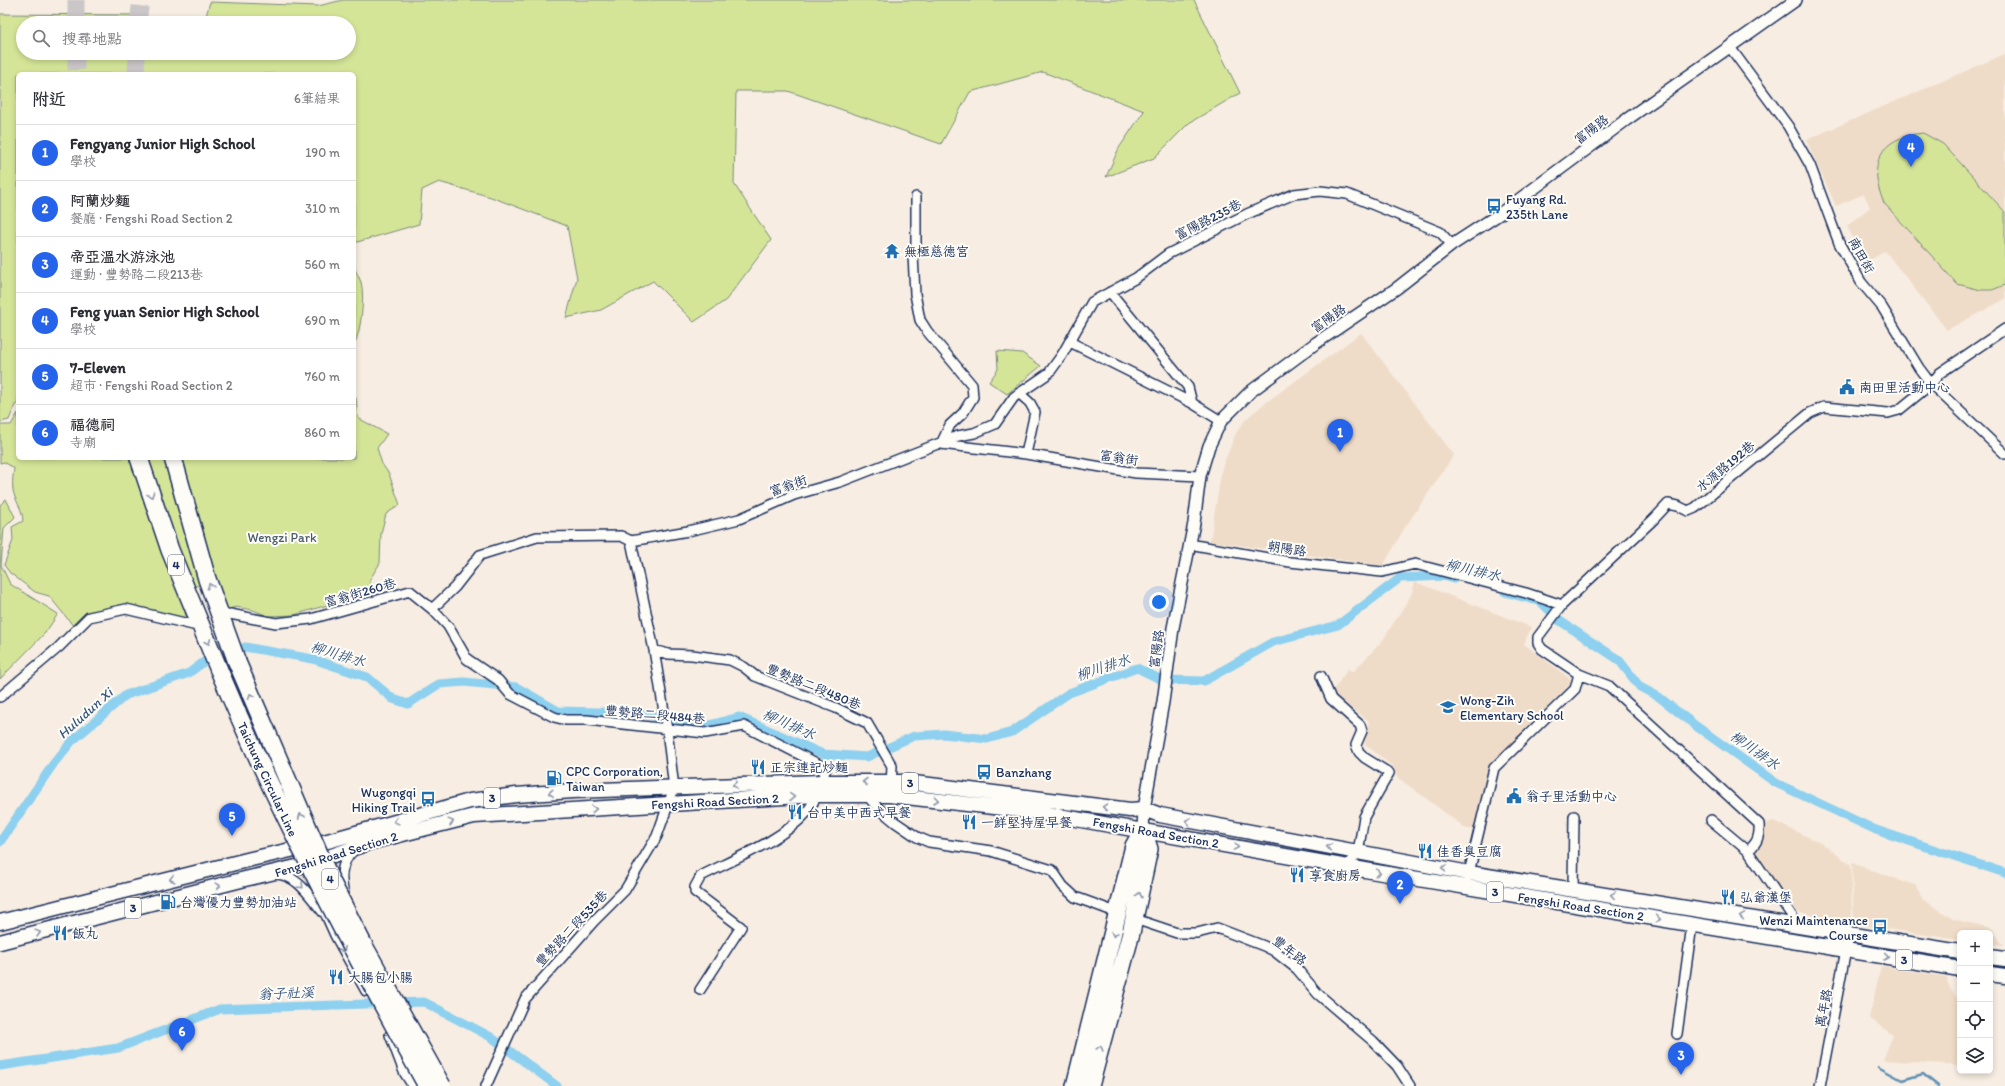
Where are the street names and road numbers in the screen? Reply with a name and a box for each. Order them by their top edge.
street label: 富陽路 [1571,112,1611,147]
street label: 富陽路235巷 [1172,196,1244,243]
street label: 南田街 [1846,235,1878,276]
street label: 富陽路 [1308,301,1349,336]
street label: 水源路192巷 [1693,438,1758,495]
street label: 富翁街 [1098,447,1139,468]
street label: 富翁街 [767,472,809,499]
street label: 朝陽路 [1266,538,1307,559]
road number: 4 [168,555,184,575]
street label: 富翁街260巷 [323,575,398,610]
street label: 富陽路 [1146,629,1167,669]
street label: 豐勢路二段480巷 [764,661,863,712]
street label: 豐勢路二段484巷 [604,703,706,726]
street label: Taichung Circular Line [234,720,301,839]
road number: 3 [902,773,918,793]
road number: 3 [484,788,500,808]
street label: Fengshi Road Section 2 [651,791,779,812]
street label: Fengshi Road Section 2 [1092,814,1220,851]
street label: Fengshi Road Section 2 [273,829,400,880]
road number: 4 [322,869,338,889]
road number: 3 [1487,882,1503,902]
street label: 豐勢路二段535巷 [532,887,611,970]
street label: Fengshi Road Section 2 [1517,889,1645,924]
road number: 3 [125,898,141,918]
street label: 豐年路 [1270,932,1310,968]
road number: 3 [1896,950,1912,970]
street label: 萬年路 [1812,988,1835,1029]

